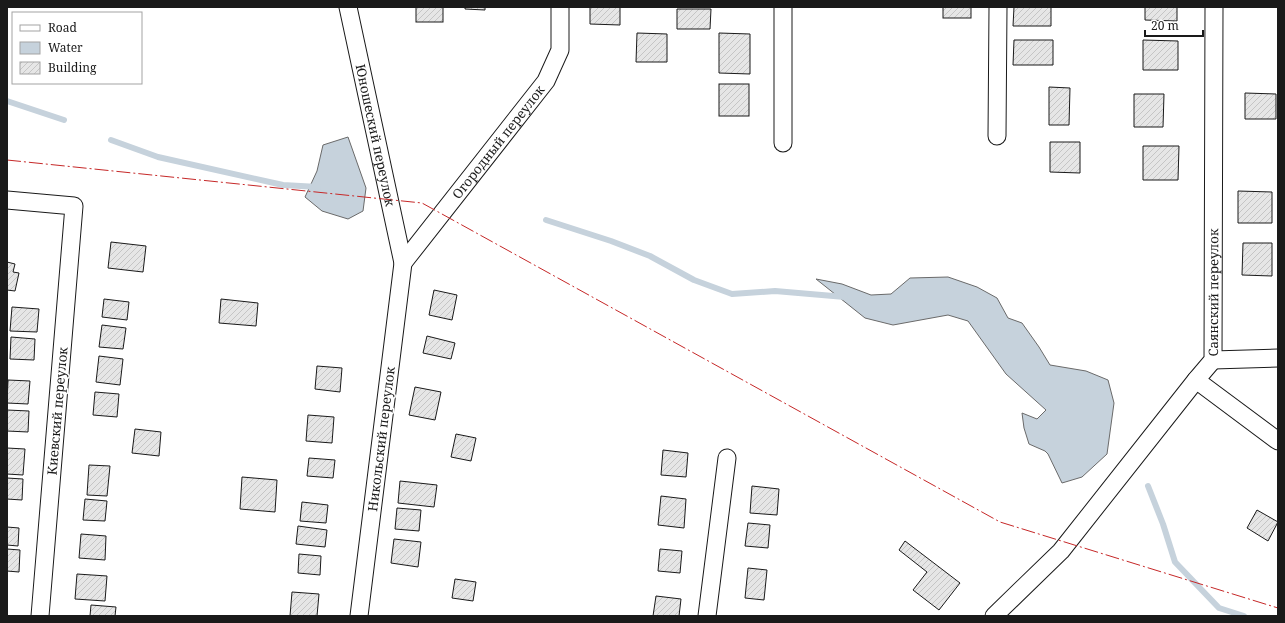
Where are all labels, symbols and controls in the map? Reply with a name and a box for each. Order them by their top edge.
legend [12,12,142,84]
scale bar [1145,12,1203,38]
text: 20 m [1151,17,1179,34]
text: Road [48,19,78,36]
text: Water [48,39,83,56]
text: Building [48,59,97,76]
street label: Юношеский переулок [351,62,400,208]
street label: Огородный переулок [448,81,549,203]
street label: Саянский переулок [1204,228,1222,357]
street label: Киевский переулок [42,346,72,476]
street label: Никольский переулок [363,365,399,512]

